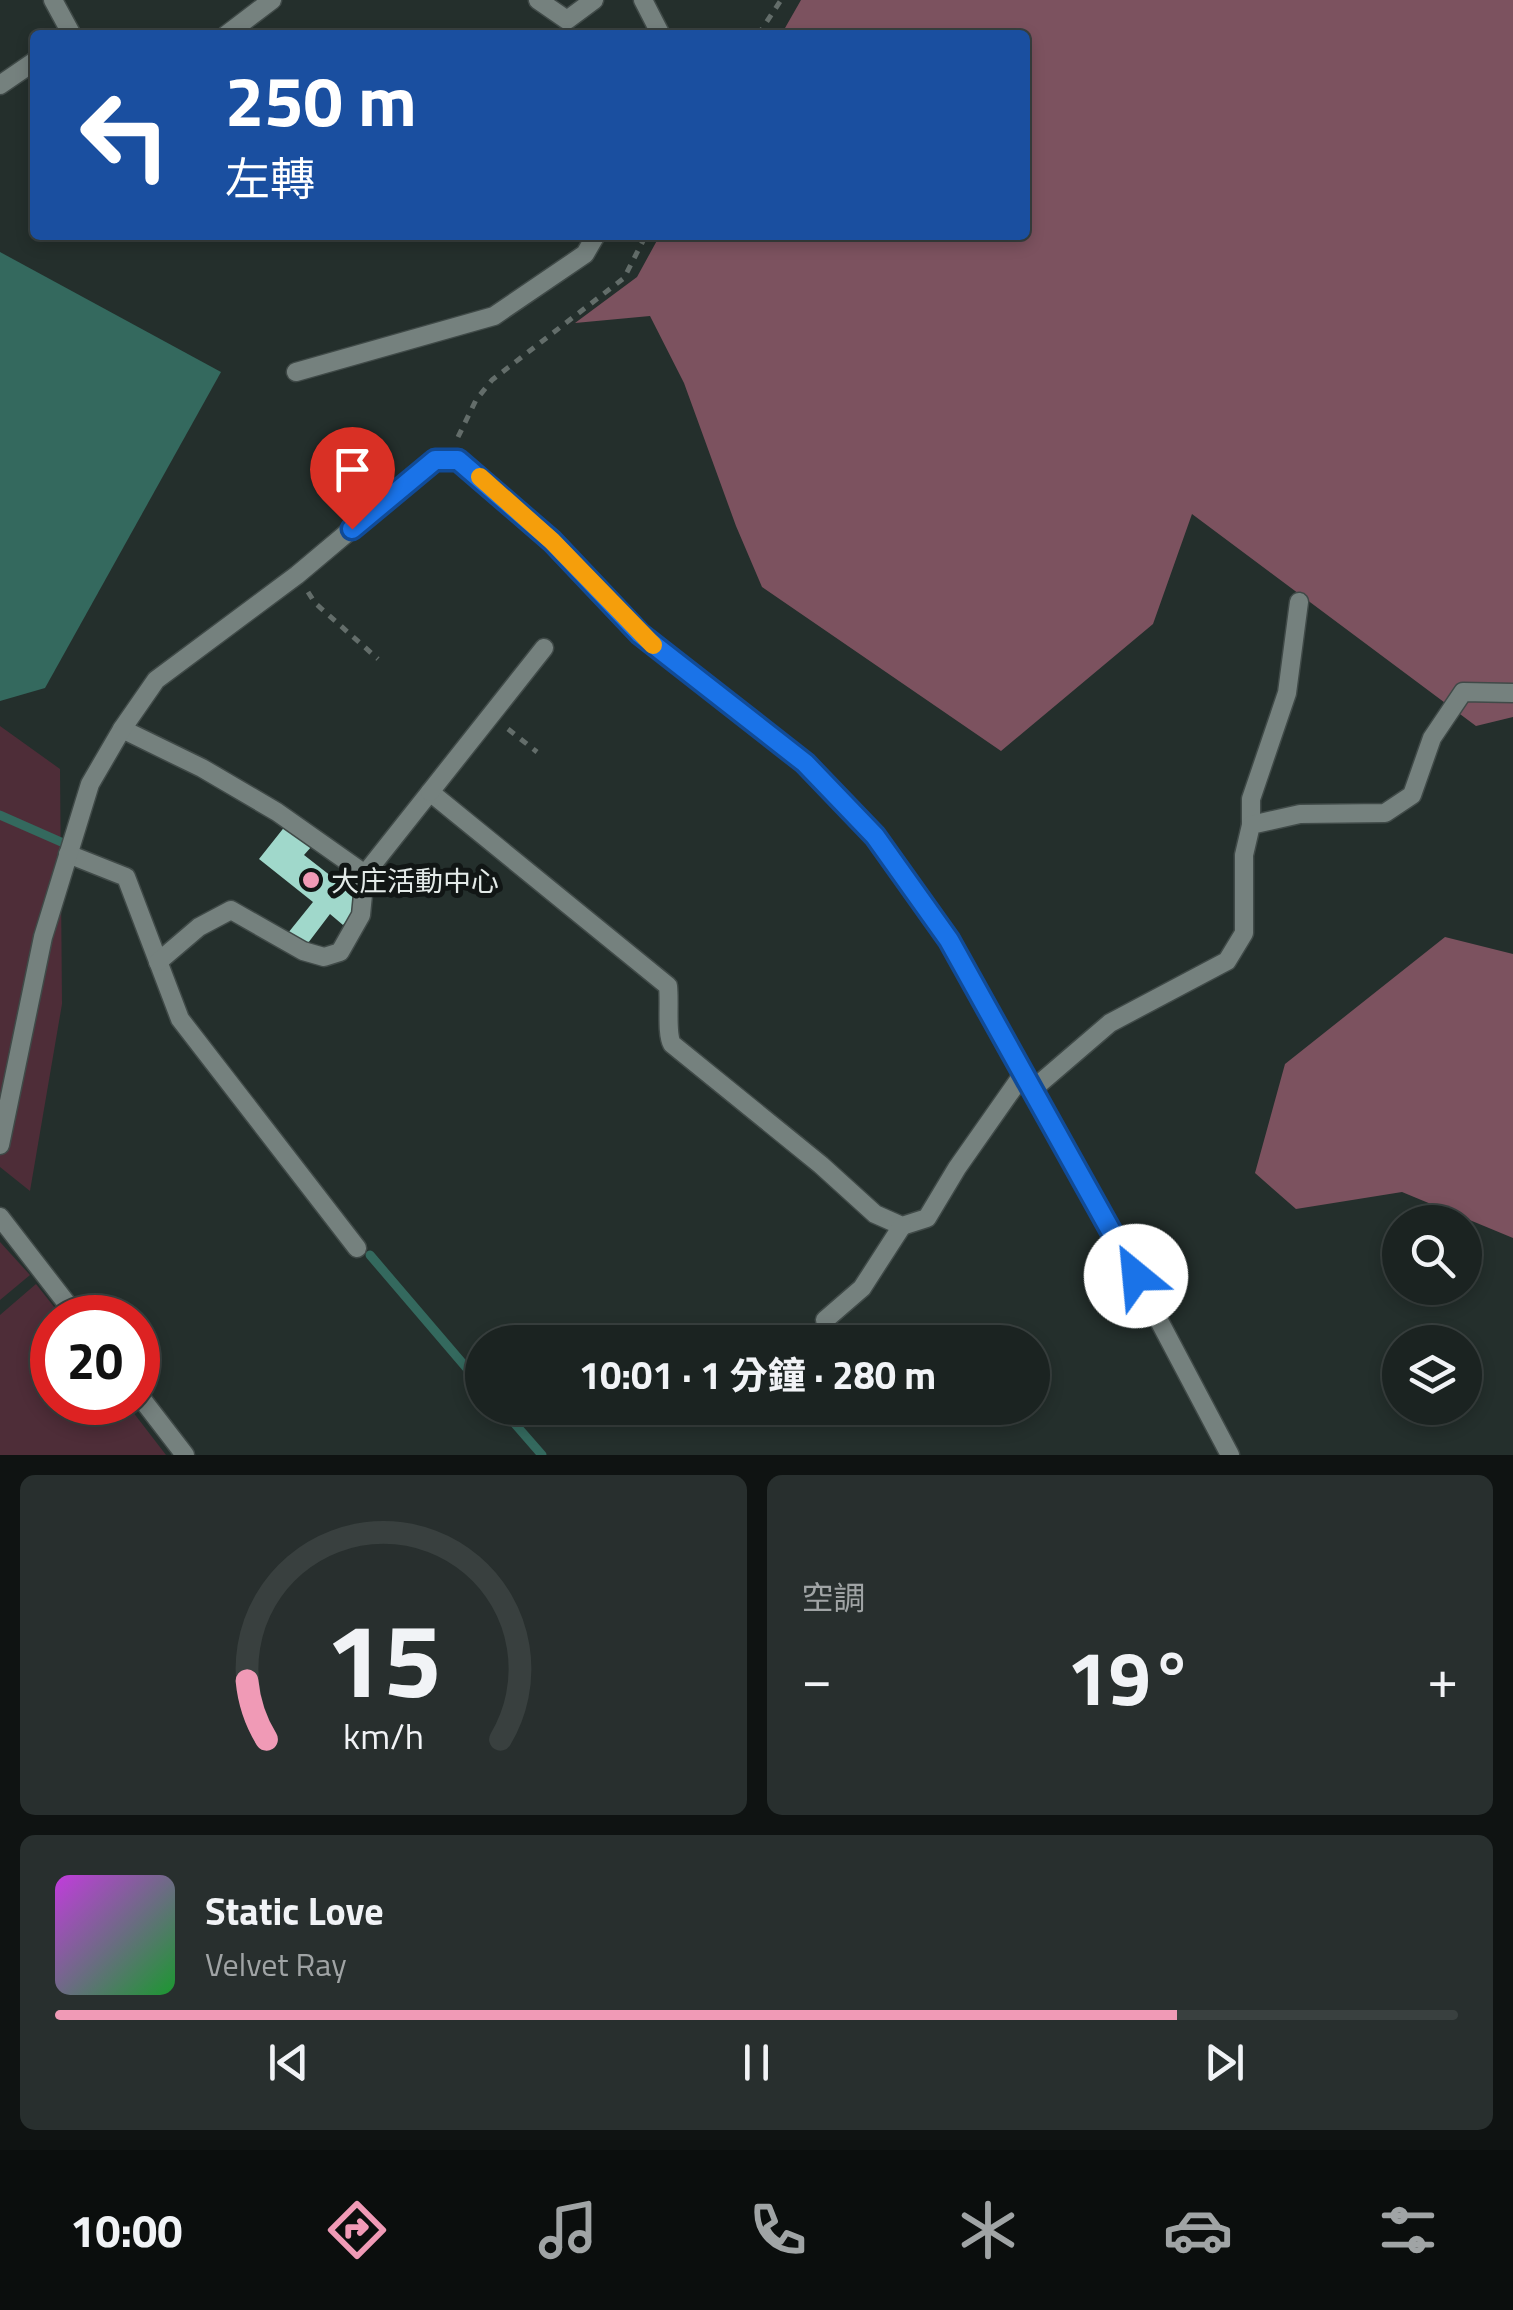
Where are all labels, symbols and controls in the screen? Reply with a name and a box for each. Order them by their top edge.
text: 250 m [225,47,417,153]
icon: left [60,70,190,200]
text: 左轉 [225,144,315,212]
pin [310,427,395,530]
icon: arrive [325,442,380,497]
place label: 大庄活動中心 [331,859,499,902]
marker: 大庄活動中心 [300,869,322,891]
map controls [1382,1205,1482,1425]
button: search [1382,1205,1482,1305]
position arrow [1084,1224,1188,1328]
speed limit sign: 20 [30,1295,160,1425]
button: layers [1382,1325,1482,1425]
text: 10:01 · 1 分鐘 · 280 m [579,1346,936,1404]
text: 空調 [802,1573,866,1621]
text: 15 [325,1579,441,1737]
text: 19° [1067,1620,1193,1734]
text: − [802,1636,832,1719]
text: + [1427,1636,1458,1719]
text: km/h [343,1708,424,1763]
text: Static Love [205,1882,384,1940]
text: Velvet Ray [205,1940,347,1988]
icon: previous [261,2035,316,2090]
icon: pause [729,2035,784,2090]
icon: next [1197,2035,1252,2090]
icon: directions [322,2195,392,2265]
icon: music [533,2195,603,2265]
icon: phone [743,2195,813,2265]
icon: climate [953,2195,1023,2265]
icon: car [1163,2195,1233,2265]
icon: filters [1373,2195,1443,2265]
text: 10:00 [70,2196,182,2264]

